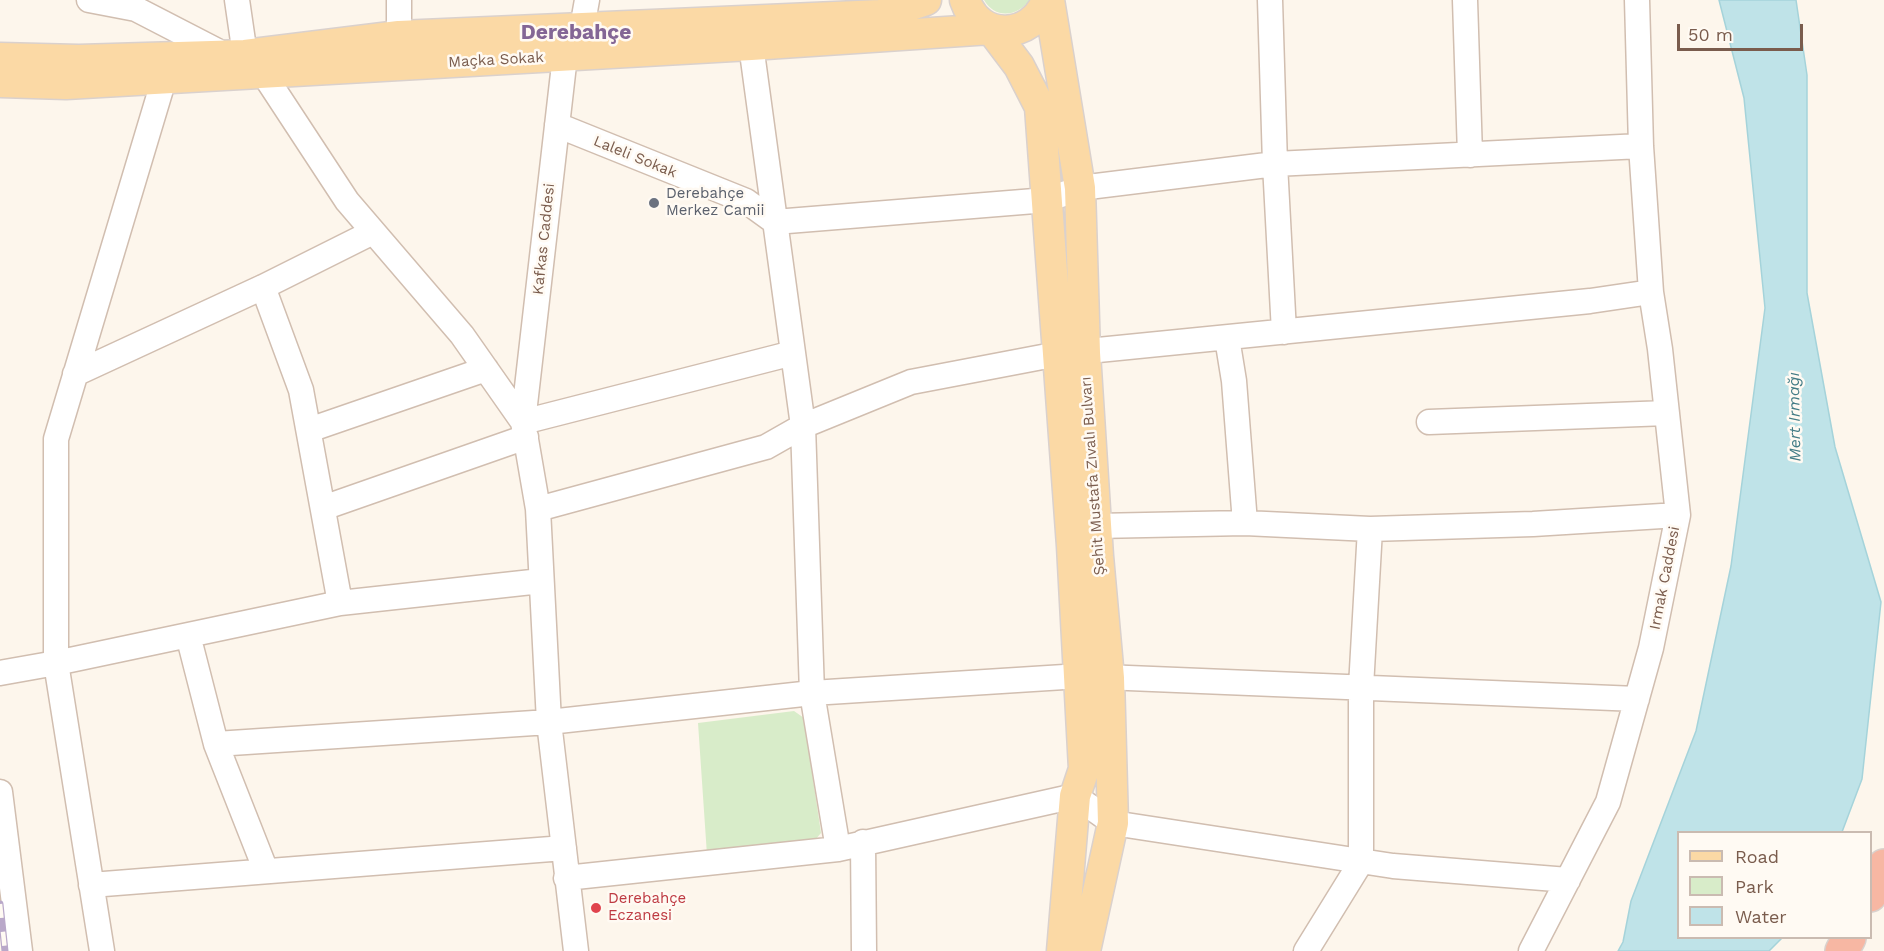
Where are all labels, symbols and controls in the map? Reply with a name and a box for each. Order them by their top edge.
scale bar [1680,12,1806,50]
district label: Derebahçe [521,20,631,46]
text: 50 m [1688,24,1733,45]
street label: Maçka Sokak [448,49,544,71]
street label: Laleli Sokak [591,132,679,182]
street label: Kafkas Caddesi [529,182,559,296]
place label: Derebahçe Merkez Camii [666,185,765,220]
marker: Derebahçe Merkez Camii [647,196,661,210]
water label: Mert Irmağı [1785,372,1805,462]
street label: Şehit Mustafa Zıvalı Bulvarı [1077,376,1109,576]
street label: Irmak Caddesi [1646,525,1684,631]
legend [1677,831,1872,939]
text: Road [1735,846,1779,867]
text: Park [1735,876,1774,897]
place label: Derebahçe Eczanesi [608,890,686,925]
marker: Derebahçe Eczanesi [589,901,603,915]
text: Water [1735,906,1787,927]

